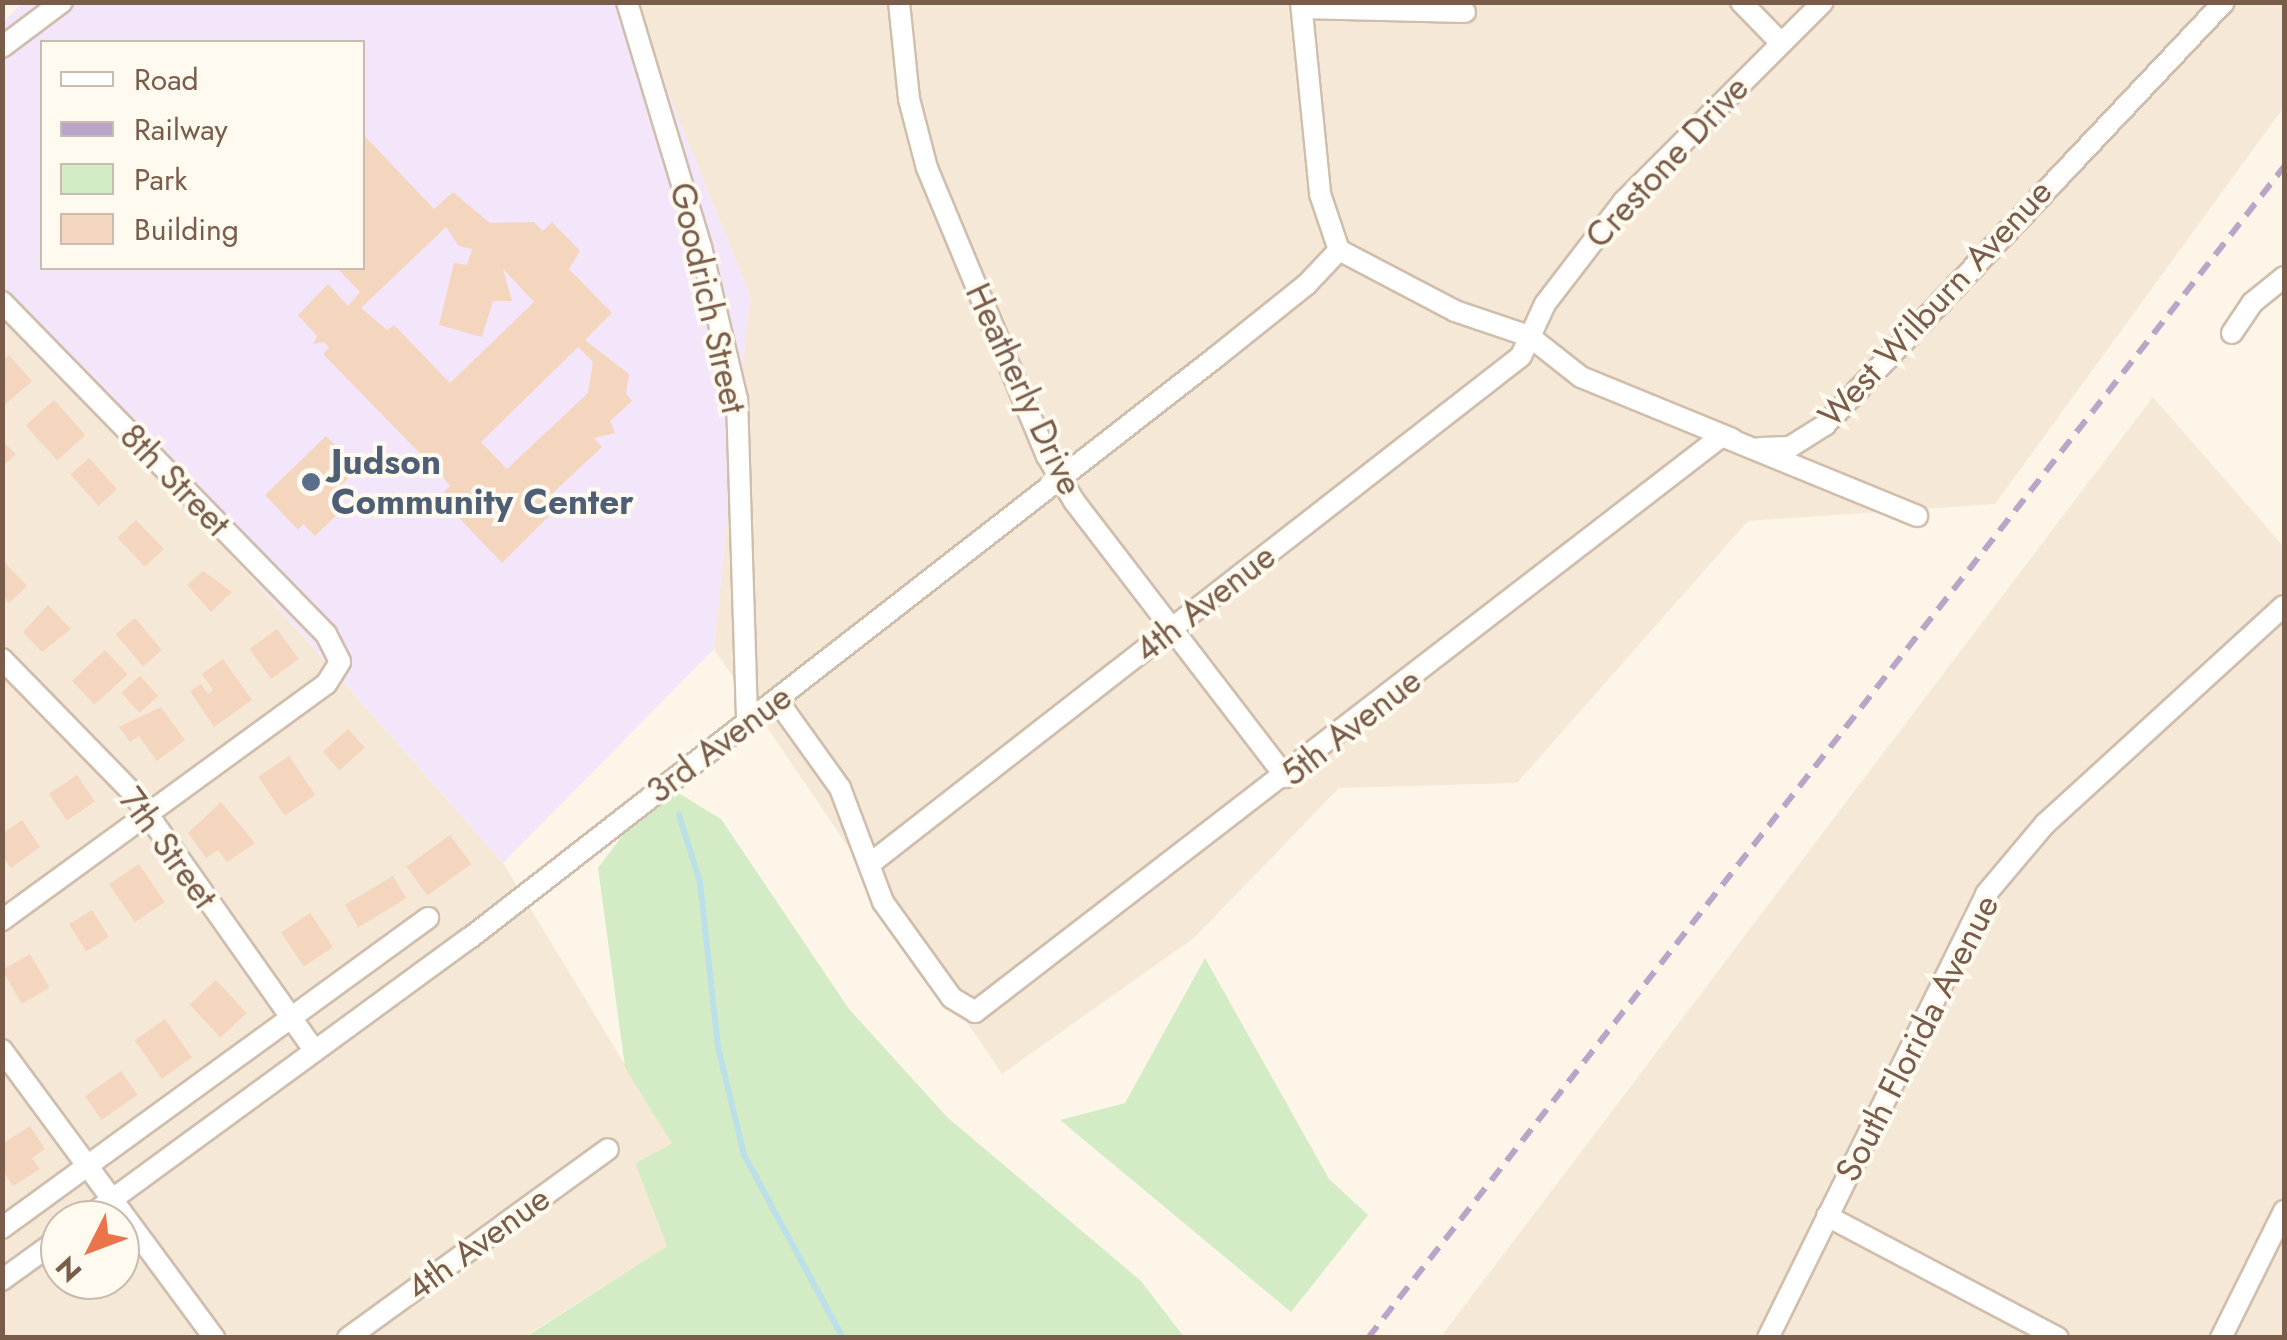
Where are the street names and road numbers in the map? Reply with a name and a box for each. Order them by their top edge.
street label: Crestone Drive [1577,67,1757,257]
street label: West Wilburn Avenue [1810,171,2060,435]
street label: Goodrich Street [661,179,755,417]
street label: Heatherly Drive [957,277,1091,501]
street label: 8th Street [111,415,239,545]
street label: 4th Avenue [1126,535,1284,671]
street label: 5th Avenue [1273,659,1429,795]
street label: 3rd Avenue [638,676,800,812]
street label: 7th Street [110,779,226,917]
street label: South Florida Avenue [1827,888,2007,1188]
street label: 4th Avenue [398,1177,558,1309]

